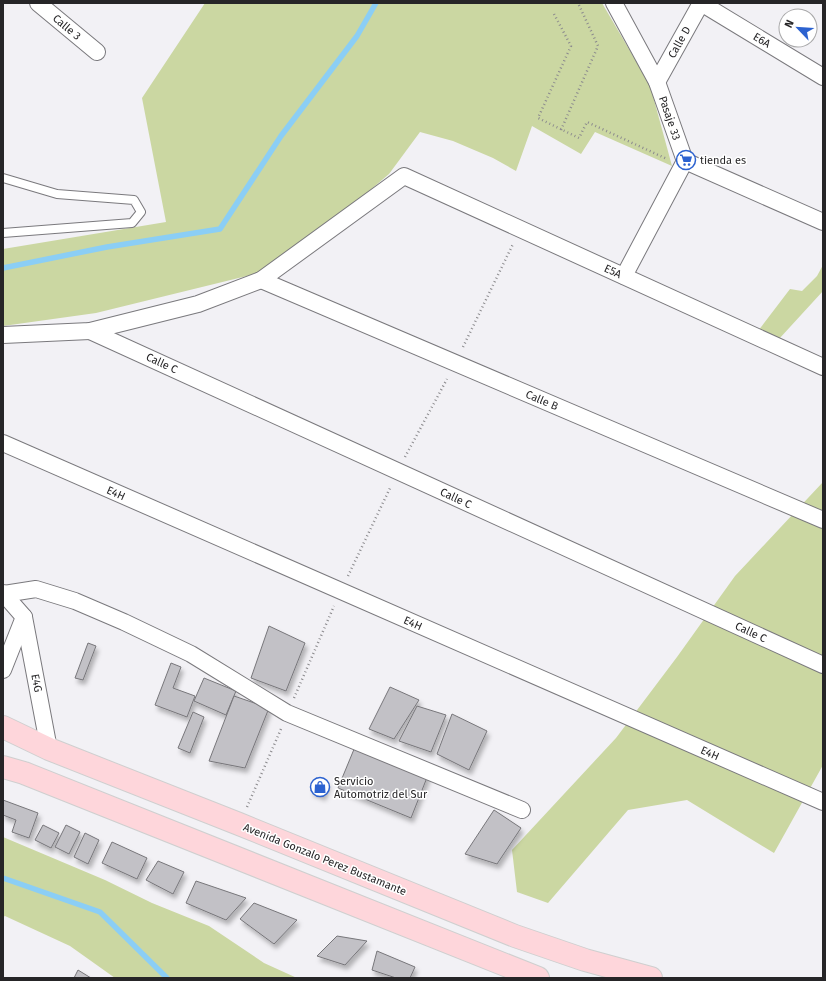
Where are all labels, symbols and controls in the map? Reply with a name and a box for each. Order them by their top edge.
north arrow [778,8,818,48]
street label: Calle 3 [50,12,83,43]
text: N [782,18,797,30]
street label: Calle D [665,24,693,60]
street label: E6A [751,30,773,51]
street label: Pasaje 33 [656,95,683,142]
supermarket icon: tienda es [675,149,697,171]
place label: tienda es [700,154,746,167]
street label: E5A [602,262,624,281]
street label: Calle C [144,351,180,376]
street label: Calle B [524,388,560,413]
street label: E4H [105,484,127,503]
street label: Calle C [438,486,474,511]
street label: E4H [402,614,424,633]
street label: Calle C [733,620,769,645]
street label: E4G [28,673,45,693]
street label: E4H [699,744,721,763]
place label: Servicio Automotriz del Sur [334,775,428,801]
shop icon: Servicio Automotriz del Sur [309,776,331,798]
street label: Avenida Gonzalo Perez Bustamante [241,821,408,898]

